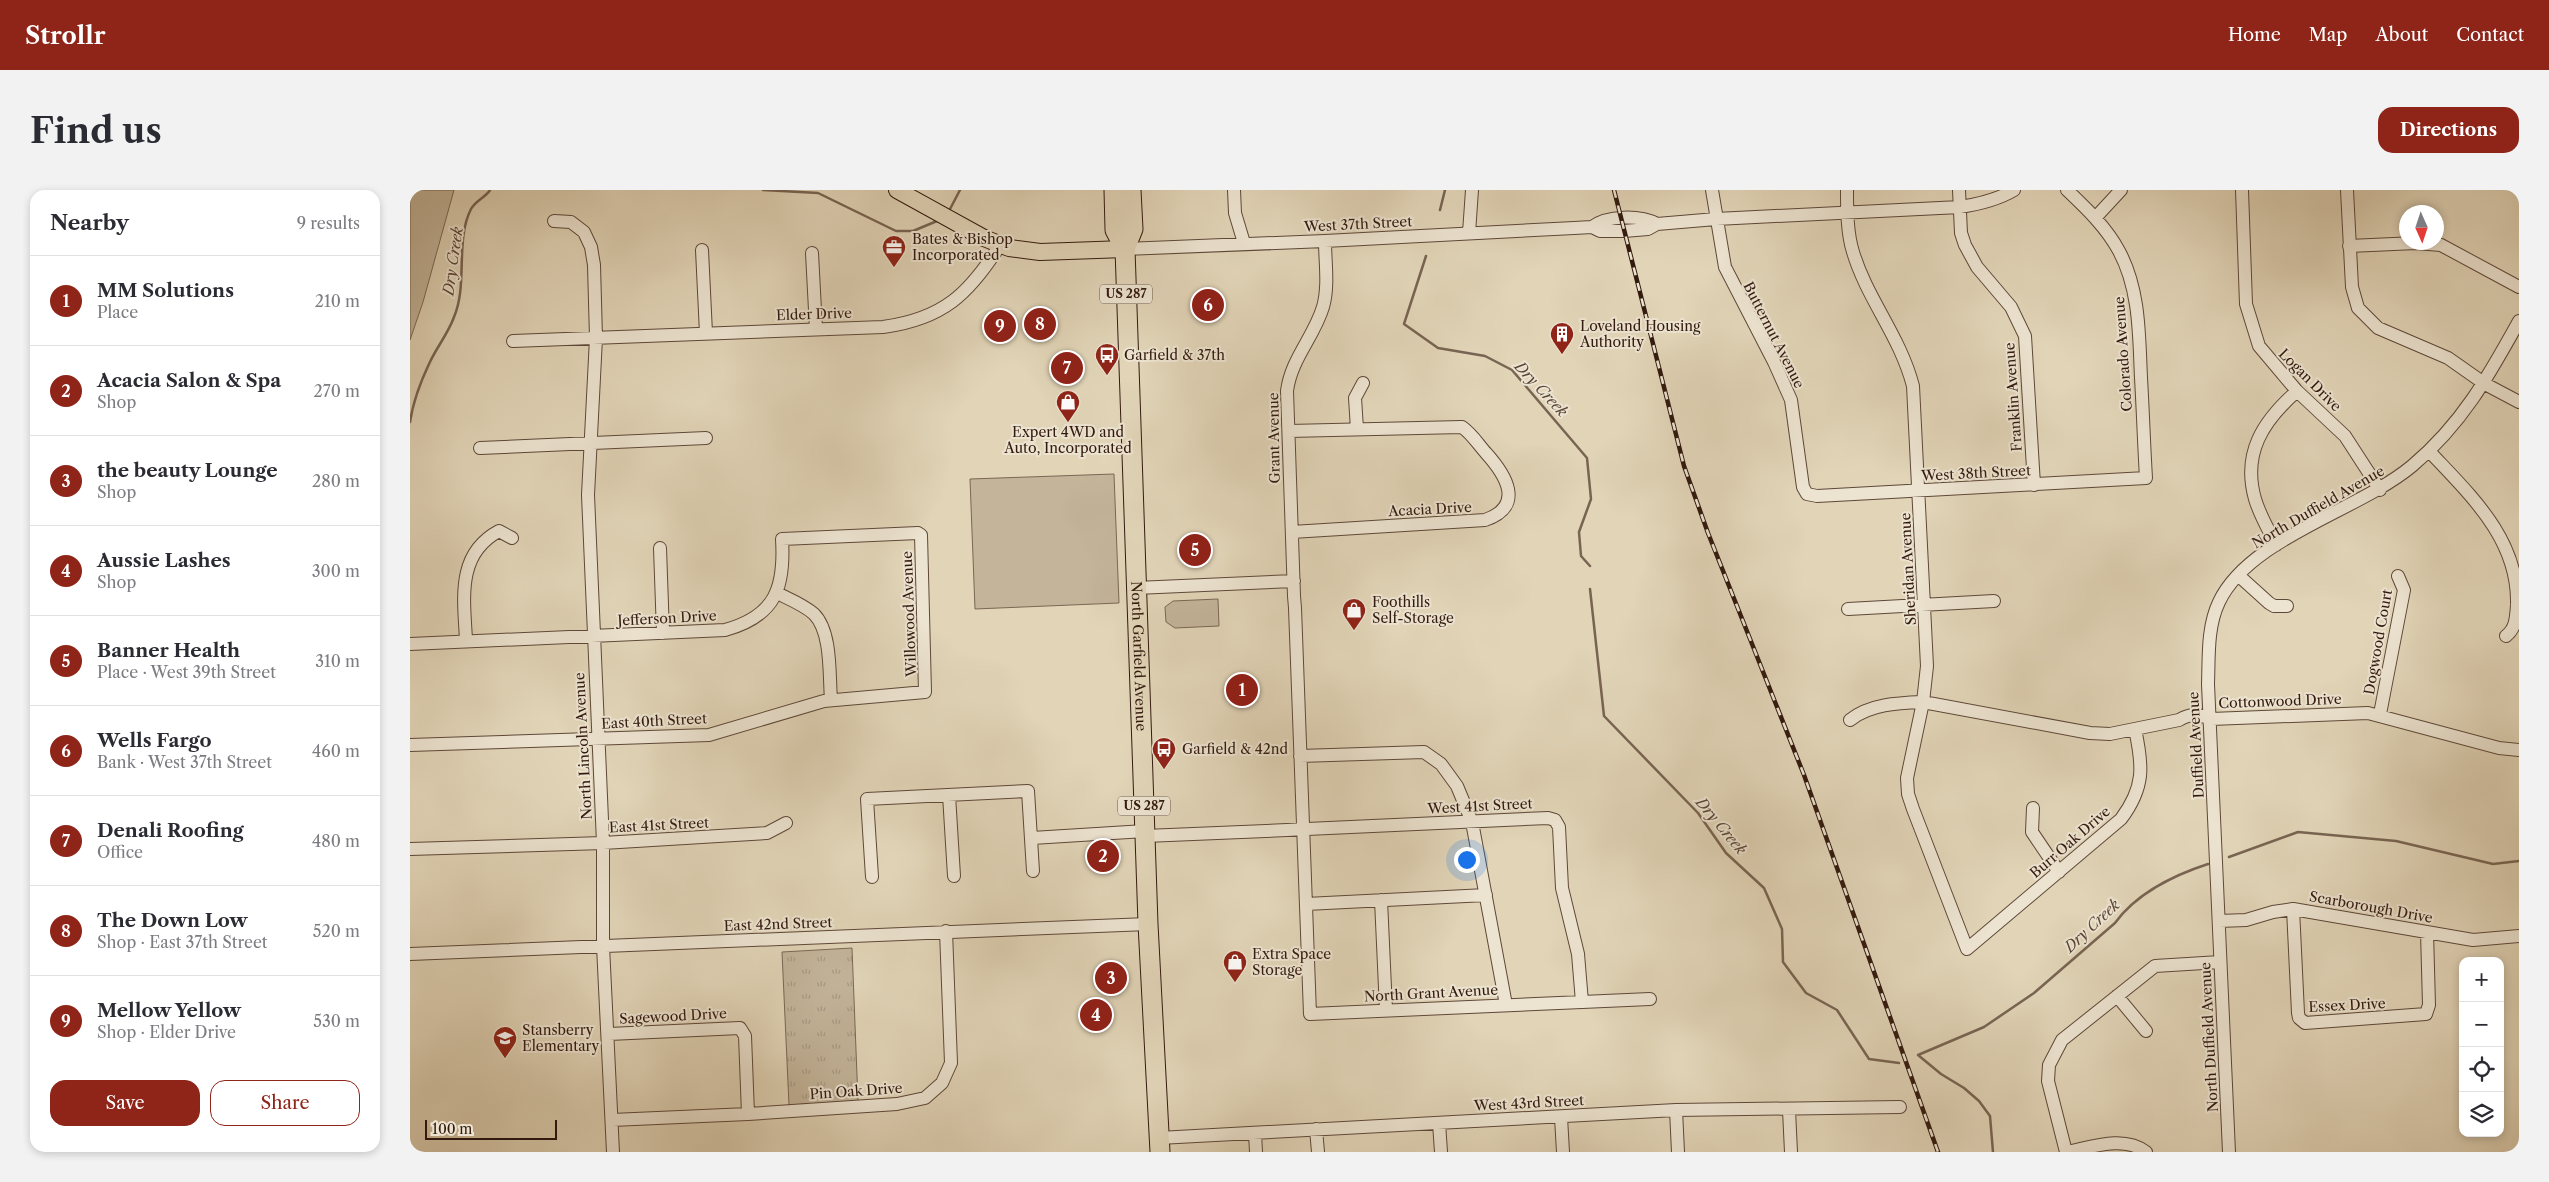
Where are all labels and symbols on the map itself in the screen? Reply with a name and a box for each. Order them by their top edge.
north arrow [2399,205,2444,250]
street label: West 37th Street [1302,212,1413,236]
water label: Dry Creek [438,225,467,297]
place label: Bates & Bishop Incorporated [912,230,1013,264]
office icon: Bates & Bishop Incorporated [881,234,907,268]
street label: Butternut Avenue [1739,279,1809,391]
road number: US 287 [1100,285,1152,304]
pin: 6 [1192,286,1224,324]
street label: Colorado Avenue [2110,296,2136,412]
street label: Elder Drive [776,304,852,324]
pin: 8 [1024,305,1056,343]
pin: 9 [984,307,1016,345]
place label: Loveland Housing Authority [1579,317,1701,351]
building icon: Loveland Housing Authority [1549,321,1575,355]
bus stop icon: Garfield & 37th [1094,342,1120,376]
street label: Franklin Avenue [2000,342,2026,452]
street label: Logan Drive [2275,345,2345,415]
place label: Garfield & 37th [1124,346,1225,364]
pin: 7 [1051,349,1083,387]
water label: Dry Creek [1510,356,1572,421]
shop icon: Expert 4WD and Auto, Incorporated [1055,389,1081,423]
street label: Grant Avenue [1264,392,1284,484]
place label: Expert 4WD and Auto, Incorporated [1003,423,1132,457]
street label: West 38th Street [1920,461,2031,485]
street label: North Duffield Avenue [2249,462,2388,552]
street label: Acacia Drive [1387,498,1472,520]
street label: Sheridan Avenue [1896,512,1920,626]
pin: 5 [1179,531,1211,569]
street label: Willowood Avenue [898,551,920,678]
street label: North Garfield Avenue [1127,581,1150,732]
street label: Dogwood Court [2360,588,2396,696]
place label: Foothills Self-Storage [1372,593,1454,627]
shop icon: Foothills Self-Storage [1341,597,1367,631]
street label: Jefferson Drive [615,606,717,630]
pin: 1 [1226,671,1258,709]
street label: North Lincoln Avenue [570,672,596,820]
street label: Cottonwood Drive [2218,690,2342,712]
street label: Duffield Avenue [2184,691,2208,799]
street label: East 40th Street [601,709,707,733]
bus stop icon: Garfield & 42nd [1151,736,1177,770]
place label: Garfield & 42nd [1182,740,1289,758]
water label: Dry Creek [1691,792,1751,858]
street label: West 41st Street [1426,794,1533,818]
road number: US 287 [1118,796,1170,816]
street label: Burr Oak Drive [2026,802,2114,882]
street label: East 41st Street [609,813,709,837]
pin: 2 [1087,837,1119,875]
your location [1454,847,1480,873]
street label: Scarborough Drive [2308,887,2434,927]
water label: Dry Creek [2059,895,2124,957]
street label: East 42nd Street [723,913,833,935]
place label: Extra Space Storage [1252,945,1331,979]
shop icon: Extra Space Storage [1222,949,1248,983]
pin: 3 [1095,959,1127,997]
street label: North Duffield Avenue [2196,961,2222,1112]
street label: North Grant Avenue [1363,980,1499,1006]
street label: Essex Drive [2308,994,2386,1016]
pin: 4 [1080,996,1112,1034]
street label: Sagewood Drive [619,1004,727,1028]
place label: Stansberry Elementary [522,1021,600,1055]
school or university icon: Stansberry Elementary [492,1025,518,1059]
street label: Pin Oak Drive [809,1079,903,1103]
street label: West 43rd Street [1473,1091,1585,1115]
scale bar [425,1117,558,1140]

